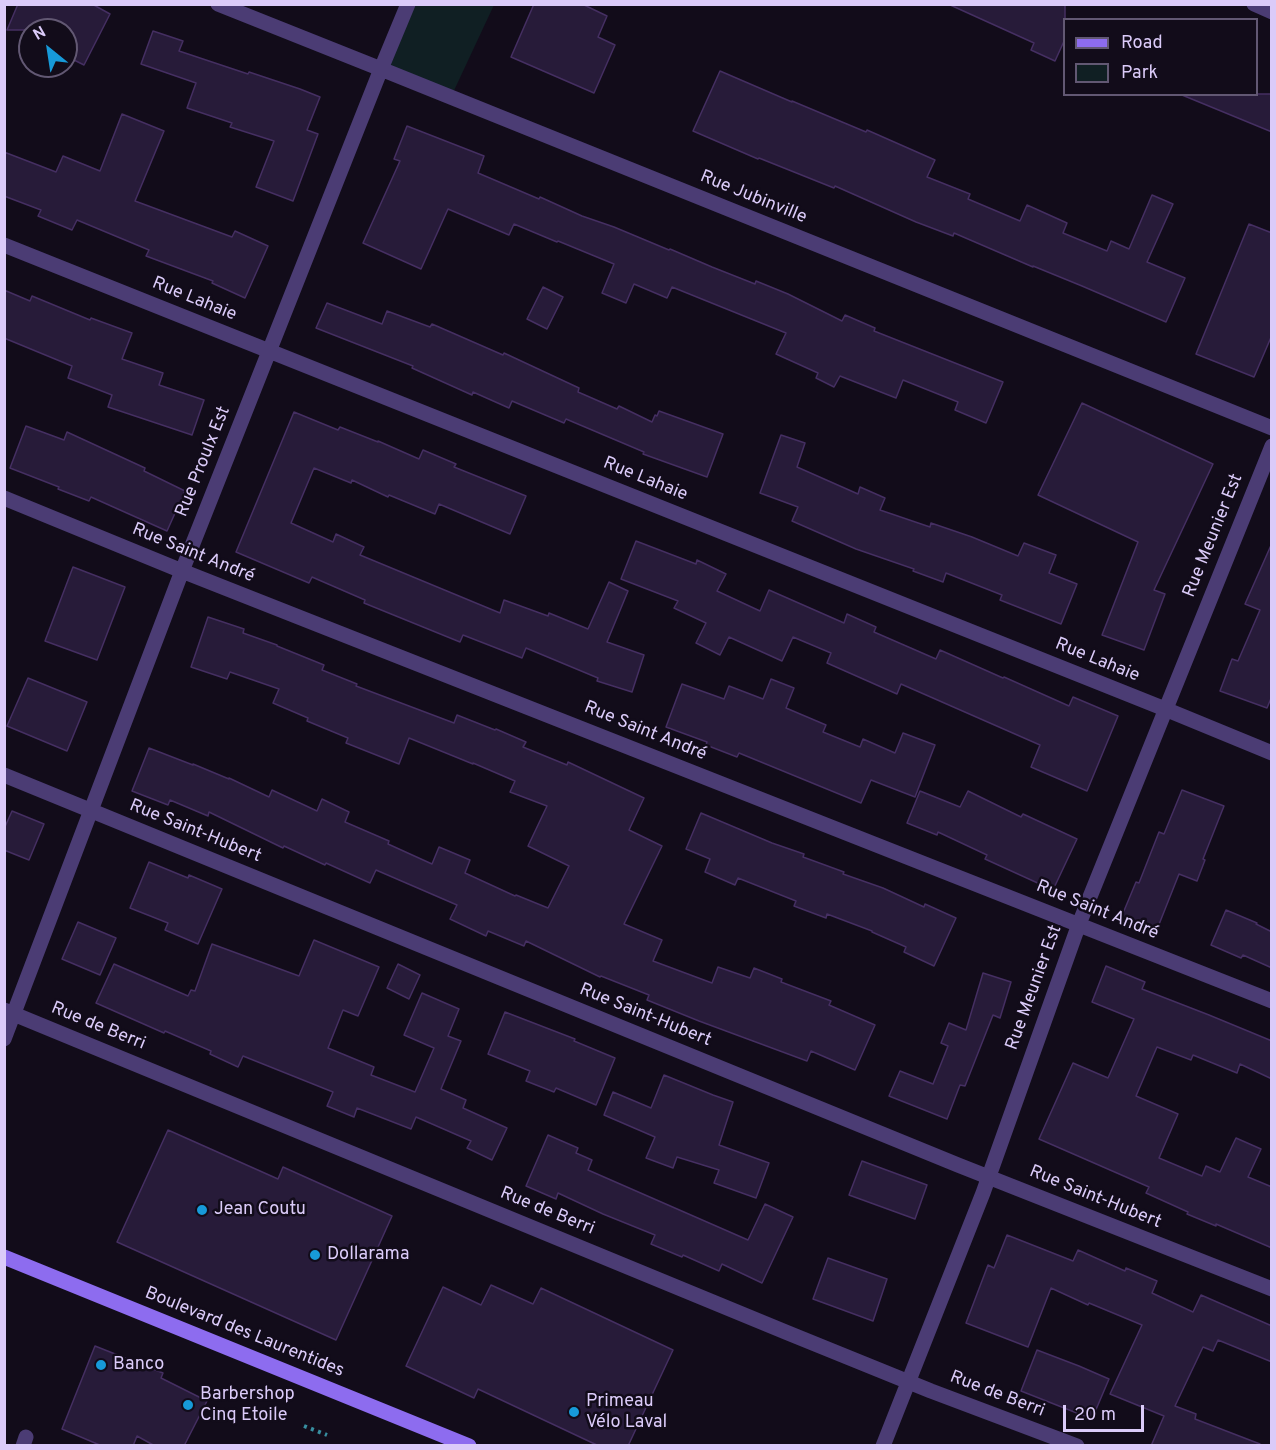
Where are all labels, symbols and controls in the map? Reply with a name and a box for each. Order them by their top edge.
north arrow [18,18,78,78]
legend [1063,18,1258,96]
text: N [30,23,50,46]
text: Road [1121,32,1163,55]
text: Park [1121,62,1158,85]
street label: Rue Jubinville [696,167,810,229]
street label: Rue Lahaie [149,273,239,327]
street label: Rue Proulx Est [172,403,236,521]
street label: Rue Lahaie [600,453,690,507]
street label: Rue Meunier Est [1179,471,1249,601]
street label: Rue Saint André [129,520,257,588]
street label: Rue Lahaie [1052,634,1142,688]
street label: Rue Saint André [581,698,709,766]
street label: Rue Saint-Hubert [126,796,264,868]
street label: Rue Saint André [1033,877,1161,945]
street label: Rue Meunier Est [1002,923,1068,1053]
street label: Rue Saint-Hubert [576,980,714,1052]
street label: Rue de Berri [48,998,148,1056]
street label: Rue Saint-Hubert [1026,1162,1164,1234]
street label: Rue de Berri [497,1183,597,1241]
place label: Jean Coutu [214,1199,306,1221]
marker: Jean Coutu [195,1203,209,1217]
place label: Dollarama [327,1244,409,1266]
marker: Dollarama [308,1248,322,1262]
street label: Boulevard des Laurentides [141,1283,347,1383]
place label: Banco [113,1354,164,1376]
marker: Banco [94,1358,108,1372]
street label: Rue de Berri [946,1367,1048,1423]
place label: Barbershop Cinq Etoile [200,1384,295,1426]
place label: Primeau Vélo Laval [586,1391,667,1434]
scale bar [1066,1393,1147,1431]
marker: Barbershop Cinq Etoile [181,1398,195,1412]
text: 20 m [1074,1404,1116,1427]
marker: Primeau Vélo Laval [567,1405,581,1419]

